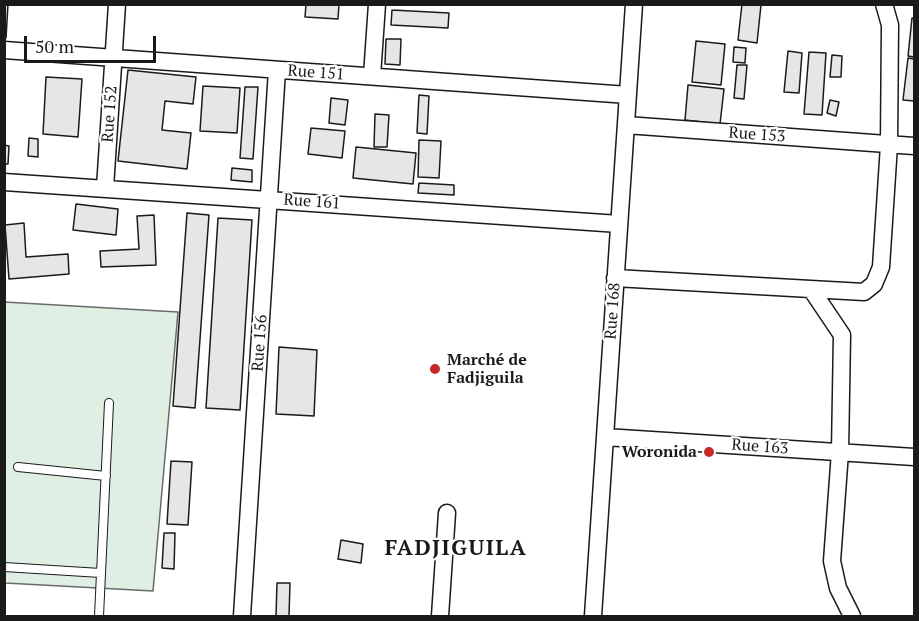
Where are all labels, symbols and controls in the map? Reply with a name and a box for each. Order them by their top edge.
scale bar [27,24,159,62]
text: 50 m [35,34,74,58]
street label: Rue 151 [287,61,345,85]
street label: Rue 152 [98,85,122,143]
street label: Rue 153 [728,123,786,147]
street label: Rue 161 [283,190,341,214]
street label: Rue 168 [601,282,625,340]
street label: Rue 156 [248,314,272,372]
place label: Marché de Fadjiguila [447,350,527,388]
marker: Marché de Fadjiguila [428,362,442,376]
street label: Rue 163 [731,435,789,459]
place label: Woronida [622,442,697,462]
marker: Woronida [702,445,716,459]
district label: FADJIGUILA [385,536,527,562]

